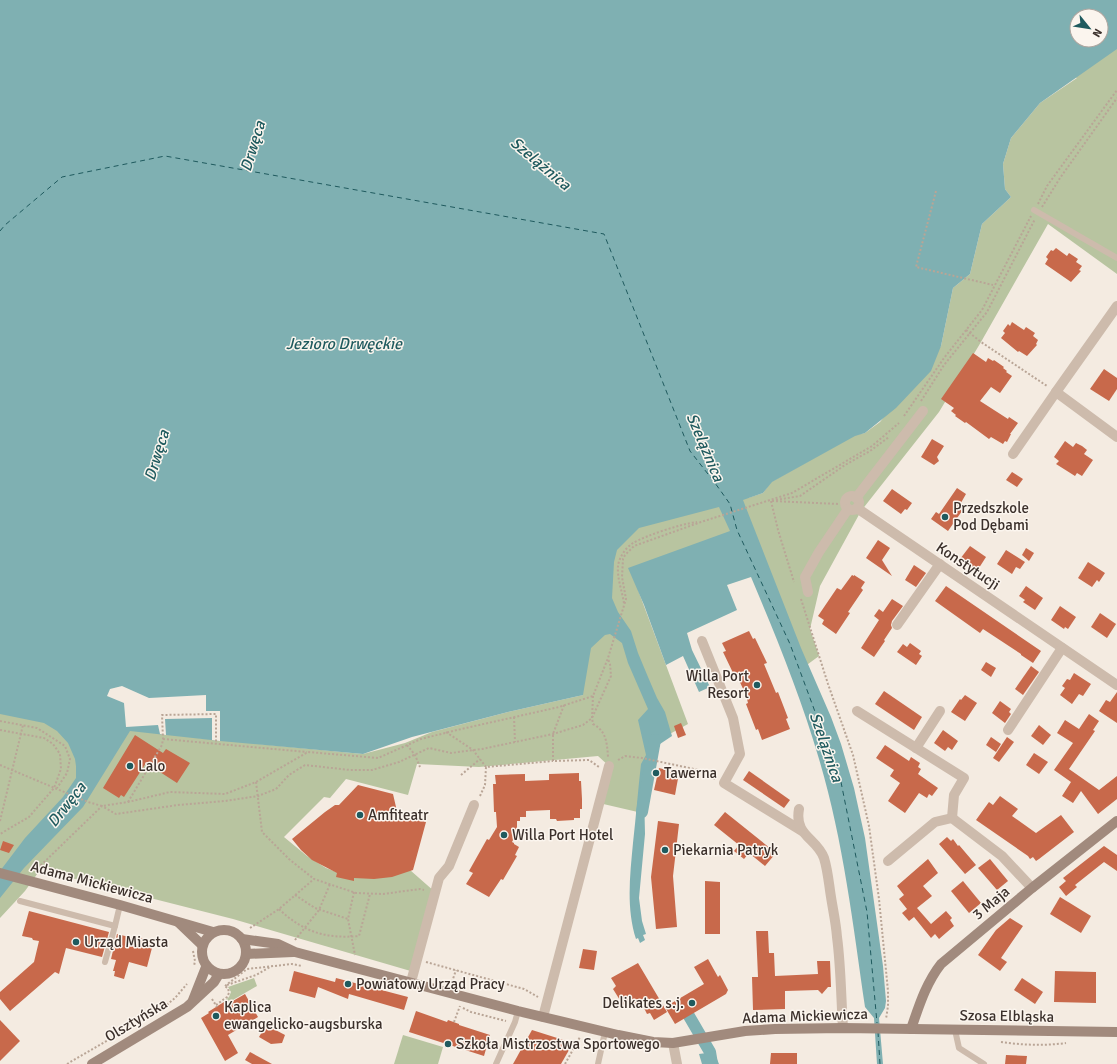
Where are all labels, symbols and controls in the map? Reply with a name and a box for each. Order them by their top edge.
north arrow [1069,8,1109,48]
text: N [1090,26,1105,39]
water label: Drwęca [236,118,270,174]
water label: Szelążnica [506,133,575,195]
water label: Jezioro Drwęckie [286,334,403,354]
water label: Szelążnica [682,410,729,485]
water label: Drwęca [140,427,174,483]
place label: Przedszkole Pod Dębami [953,499,1029,534]
marker: Przedszkole Pod Dębami [940,512,950,522]
street label: Konstytucji [933,538,1003,594]
place label: Willa Port Resort [686,667,749,702]
marker: Willa Port Resort [752,680,762,690]
water label: Szelążnica [805,710,848,786]
place label: Lalo [138,757,166,775]
marker: Lalo [125,761,135,771]
place label: Tawerna [664,764,717,782]
marker: Tawerna [651,768,661,778]
water label: Drwęca [43,777,91,831]
place label: Amfiteatr [368,806,429,824]
marker: Amfiteatr [355,810,365,820]
place label: Willa Port Hotel [512,826,613,844]
marker: Willa Port Hotel [499,830,509,840]
place label: Piekarnia Patryk [673,841,779,859]
marker: Piekarnia Patryk [660,845,670,855]
street label: Adama Mickiewicza [29,857,155,907]
street label: 3 Maja [969,882,1013,924]
place label: Urząd Miasta [84,933,168,951]
marker: Urząd Miasta [71,937,81,947]
place label: Powiatowy Urząd Pracy [356,975,505,993]
marker: Powiatowy Urząd Pracy [343,979,353,989]
street label: Olsztyńska [101,994,171,1046]
place label: Delikates s.j. [602,994,684,1012]
place label: Kaplica ewangelicko-augsburska [224,998,383,1033]
marker: Delikates s.j. [687,998,697,1008]
street label: Adama Mickiewicza [742,1005,868,1027]
street label: Szosa Elbląska [960,1006,1054,1026]
marker: Kaplica ewangelicko-augsburska [211,1011,221,1021]
place label: Szkoła Mistrzostwa Sportowego [456,1035,660,1053]
marker: Szkoła Mistrzostwa Sportowego [443,1039,453,1049]

